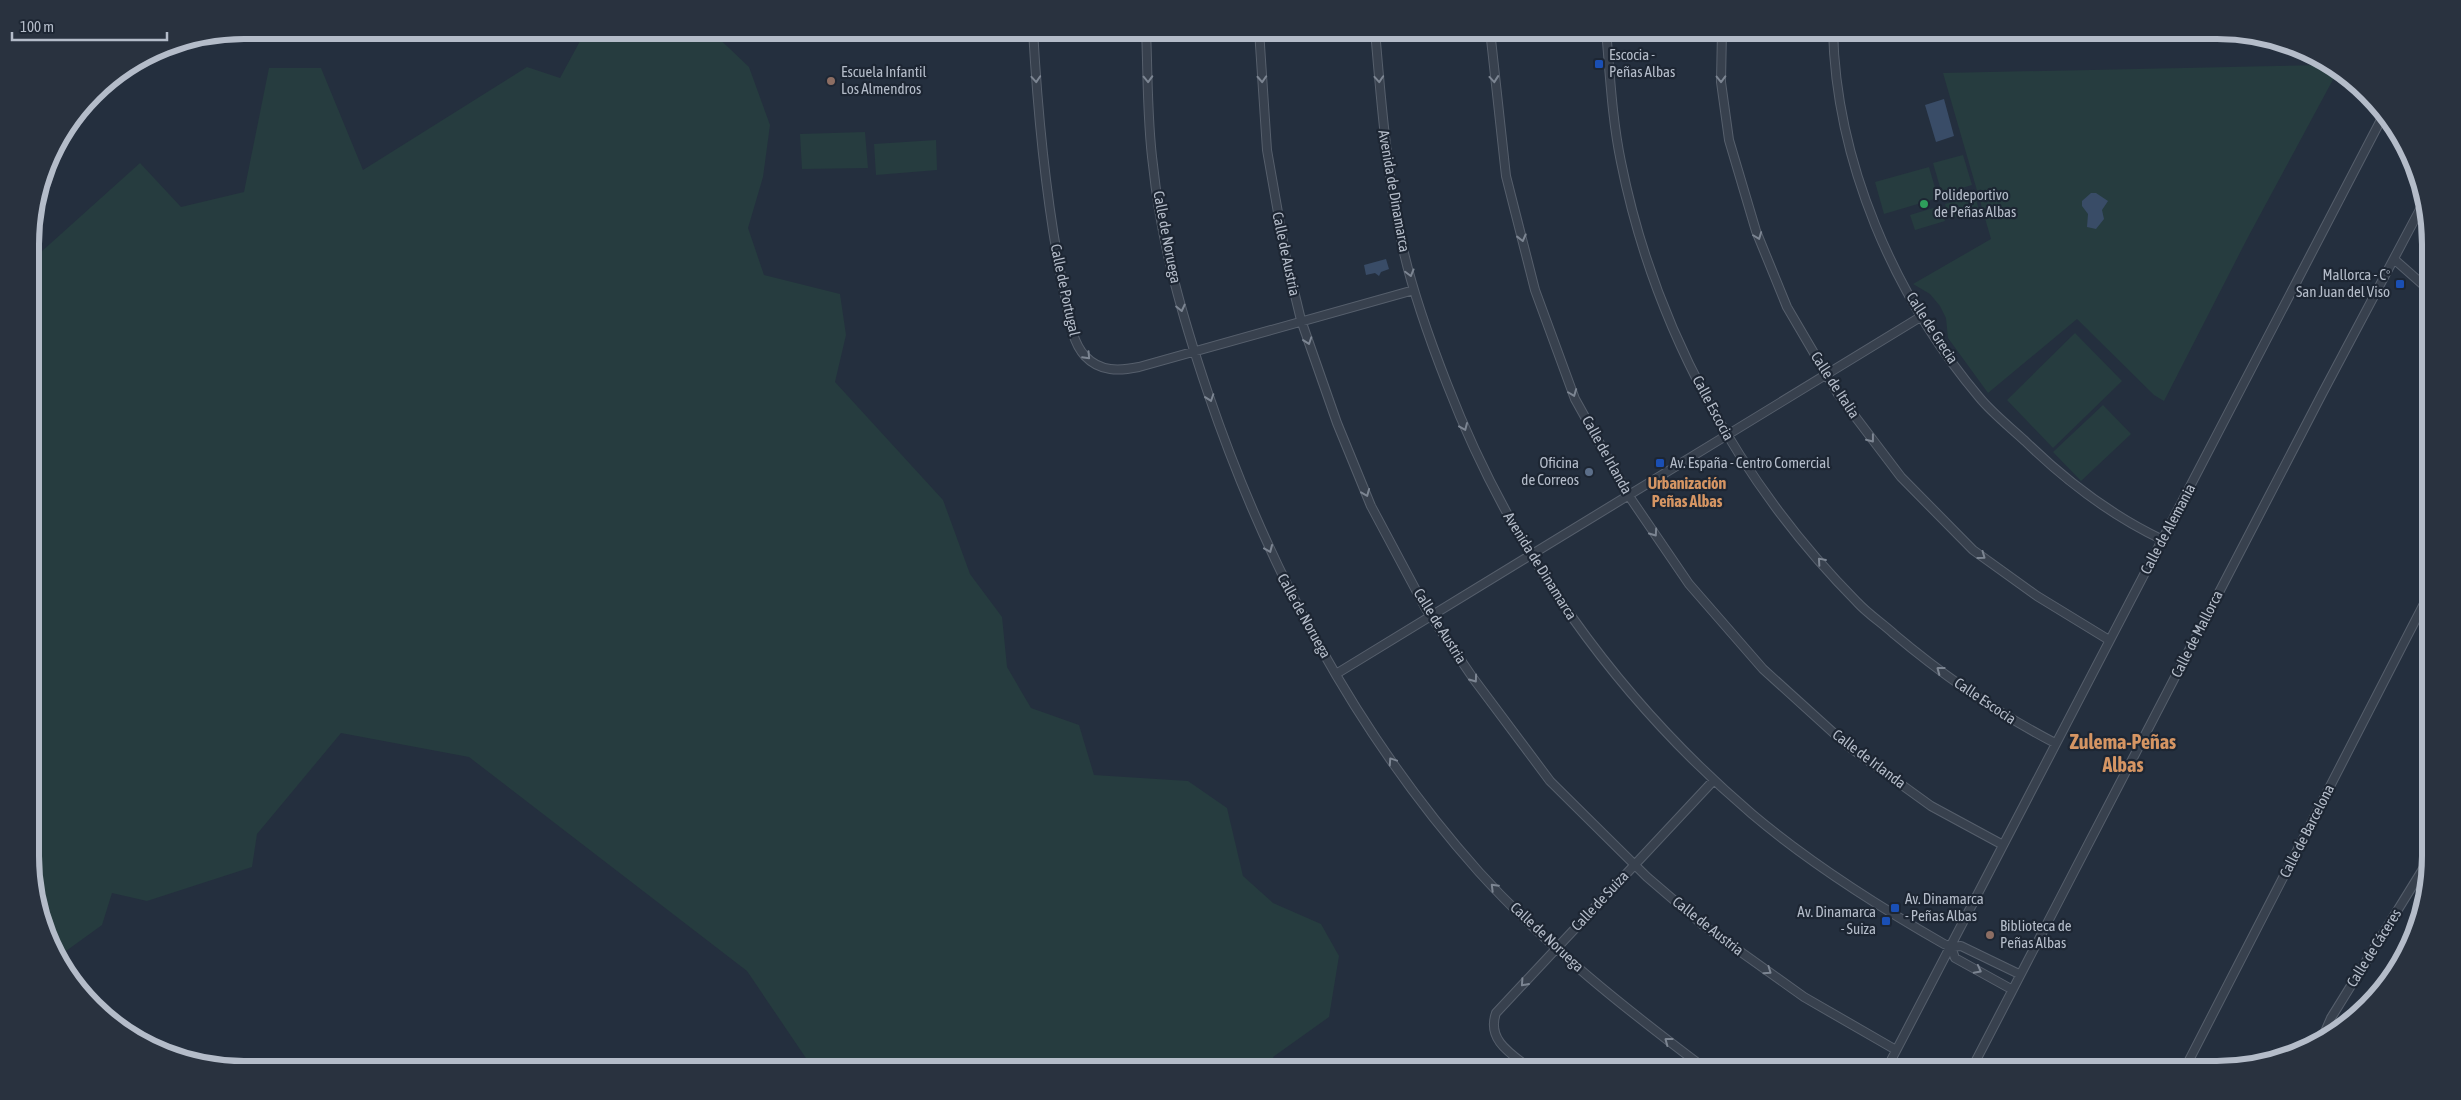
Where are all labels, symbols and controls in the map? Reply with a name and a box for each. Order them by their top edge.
scale bar [12,10,168,42]
text: 100 m [20,18,54,35]
place label: Escocia - Peñas Albas [1609,46,1675,80]
marker: Escocia - Peñas Albas [1593,58,1605,70]
place label: Escuela Infantil Los Almendros [841,63,927,97]
marker: Escuela Infantil Los Almendros [825,75,837,87]
one-way arrow [1030,75,1041,83]
one-way arrow [1143,75,1153,83]
one-way arrow [1256,75,1267,83]
one-way arrow [1373,75,1384,83]
one-way arrow [1489,75,1500,83]
one-way arrow [1716,75,1727,83]
street label: Avenida de Dinamarca [1375,128,1414,253]
place label: Polideportivo de Peñas Albas [1934,186,2016,220]
street label: Calle de Noruega [1150,189,1185,285]
marker: Polideportivo de Peñas Albas [1918,198,1930,210]
street label: Calle de Austria [1269,210,1304,297]
one-way arrow [1752,231,1763,240]
one-way arrow [1516,234,1527,243]
street label: Calle de Portugal [1047,242,1084,337]
place label: Mallorca - Cº San Juan del Viso [2296,266,2390,300]
one-way arrow [1404,269,1414,277]
marker: Mallorca - Cº San Juan del Viso [2394,278,2406,290]
street label: Calle de Grecia [1903,289,1962,367]
one-way arrow [1175,304,1186,313]
one-way arrow [1302,337,1312,345]
street label: Calle de Italia [1808,348,1863,421]
one-way arrow [1081,351,1090,360]
street label: Calle Escocia [1689,373,1738,443]
one-way arrow [1567,388,1577,396]
one-way arrow [1204,393,1214,401]
street label: Calle de Irlanda [1579,413,1636,497]
one-way arrow [1458,422,1468,430]
one-way arrow [1865,433,1873,442]
place label: Oficina de Correos [1521,454,1579,488]
place label: Av. España - Centro Comercial [1670,454,1830,471]
marker: Av. España - Centro Comercial [1654,457,1666,469]
marker: Oficina de Correos [1583,466,1595,478]
district label: Urbanización Peñas Albas [1648,474,1727,510]
street label: Calle de Alemania [2137,481,2199,577]
one-way arrow [1360,488,1370,497]
street label: Avenida de Dinamarca [1500,509,1580,623]
one-way arrow [1648,527,1657,537]
one-way arrow [1262,544,1273,553]
one-way arrow [1976,550,1986,559]
one-way arrow [1817,558,1826,567]
street label: Calle de Noruega [1274,571,1335,661]
street label: Calle de Austria [1411,585,1470,666]
street label: Calle de Mallorca [2167,587,2226,680]
one-way arrow [1936,667,1946,676]
one-way arrow [1468,673,1477,682]
street label: Calle Escocia [1951,674,2019,727]
street label: Calle de Irlanda [1829,726,1909,792]
district label: Zulema-Peñas Albas [2070,730,2176,776]
one-way arrow [1389,757,1398,766]
street label: Calle de Barcelona [2276,781,2337,880]
street label: Calle de Suiza [1568,867,1632,934]
one-way arrow [1491,884,1500,893]
place label: Av. Dinamarca - Peñas Albas [1905,890,1984,924]
street label: Calle de Austria [1669,893,1747,959]
street label: Calle de Noruega [1507,898,1587,975]
marker: Av. Dinamarca - Peñas Albas [1889,902,1901,914]
place label: Av. Dinamarca - Suiza [1797,903,1876,937]
street label: Calle de Cáceres [2343,905,2404,990]
marker: Av. Dinamarca - Suiza [1880,915,1892,927]
place label: Biblioteca de Peñas Albas [2000,917,2072,951]
marker: Biblioteca de Peñas Albas [1984,929,1996,941]
one-way arrow [1973,964,1982,974]
one-way arrow [1762,965,1772,974]
one-way arrow [1521,978,1530,987]
one-way arrow [1665,1038,1674,1046]

